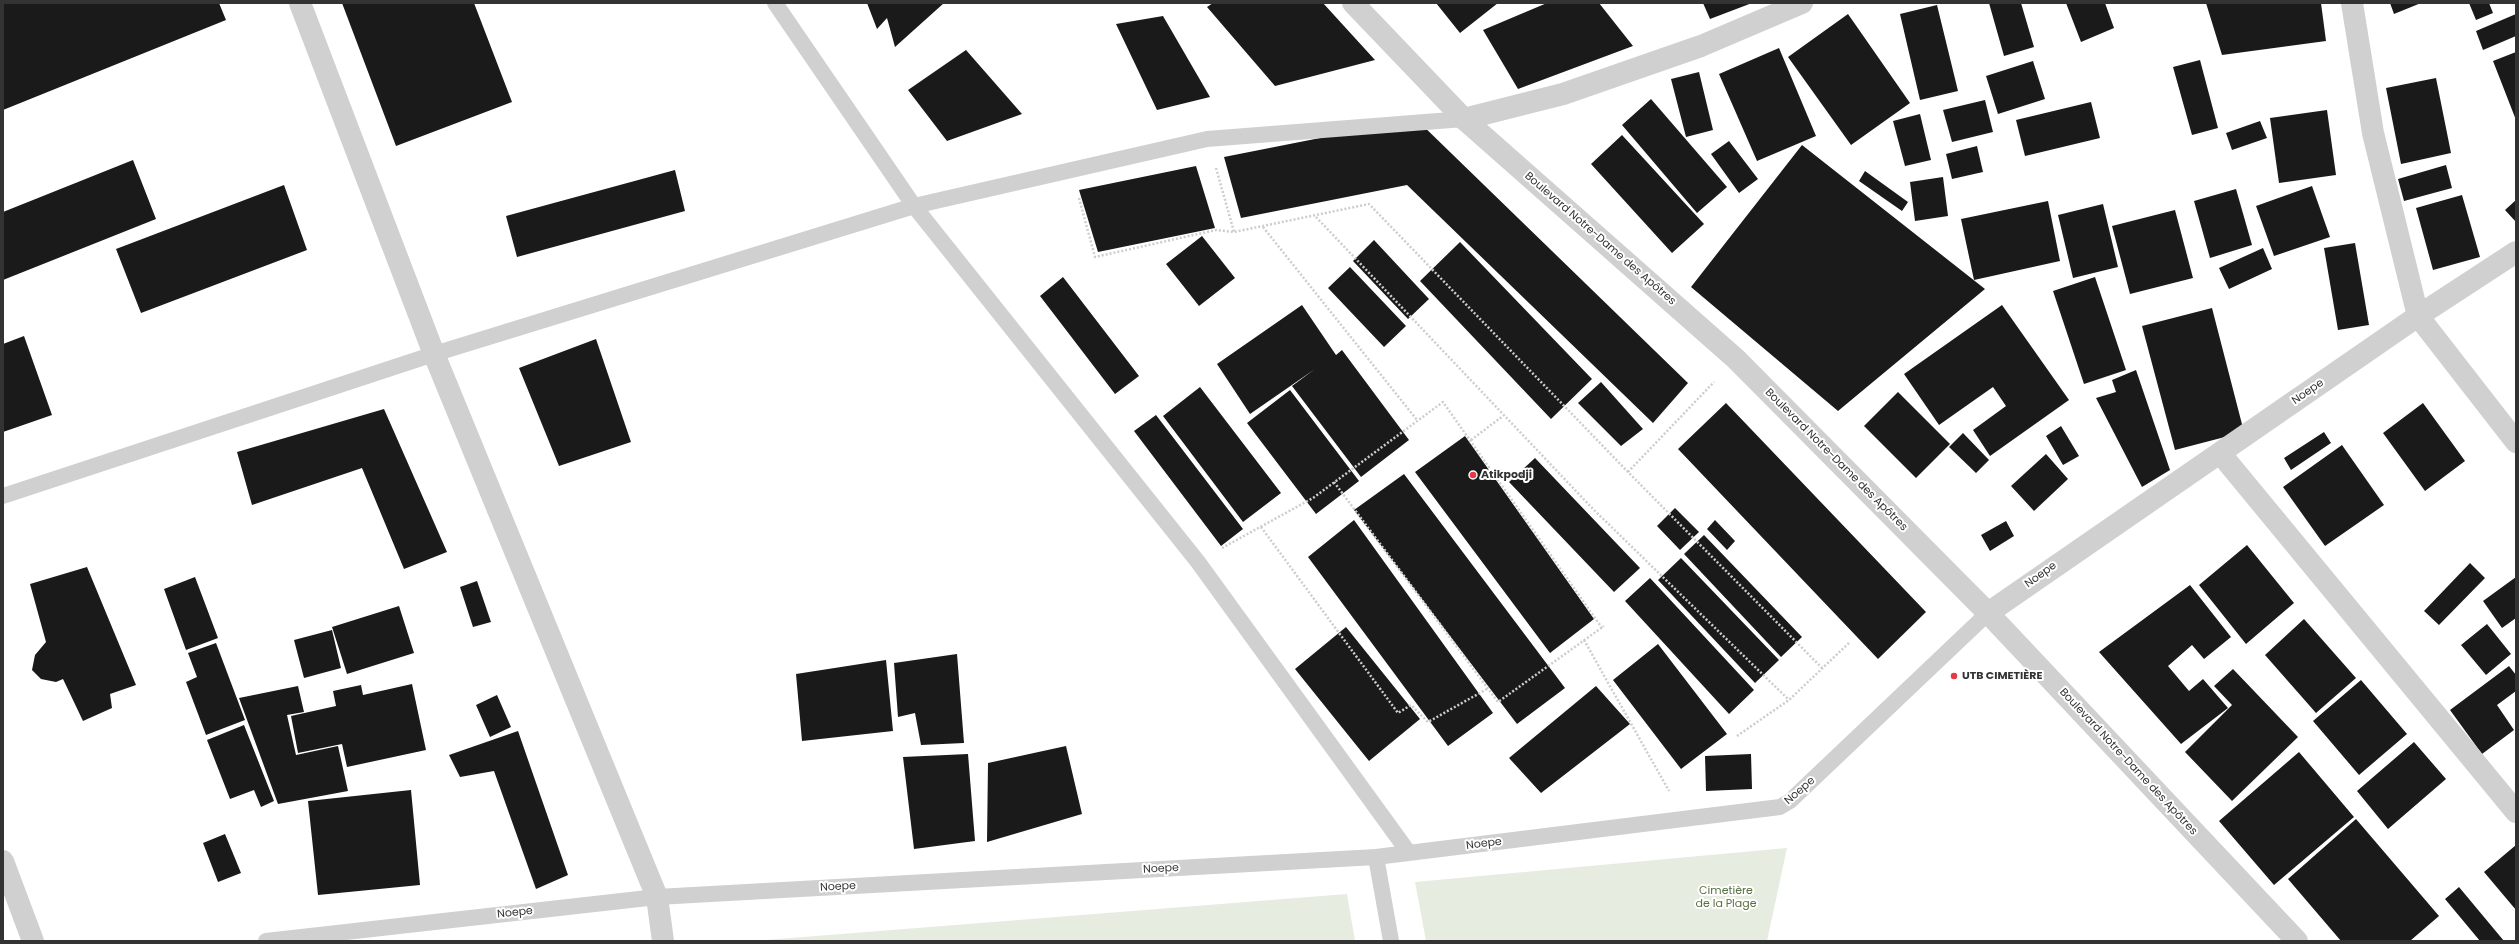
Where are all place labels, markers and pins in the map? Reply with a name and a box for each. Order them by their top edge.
place label: Atikpodji [1481,468,1532,482]
marker: Atikpodji [1468,470,1478,480]
place label: UTB CIMETIÈRE [1962,669,2042,683]
marker: UTB CIMETIÈRE [1949,671,1959,681]

